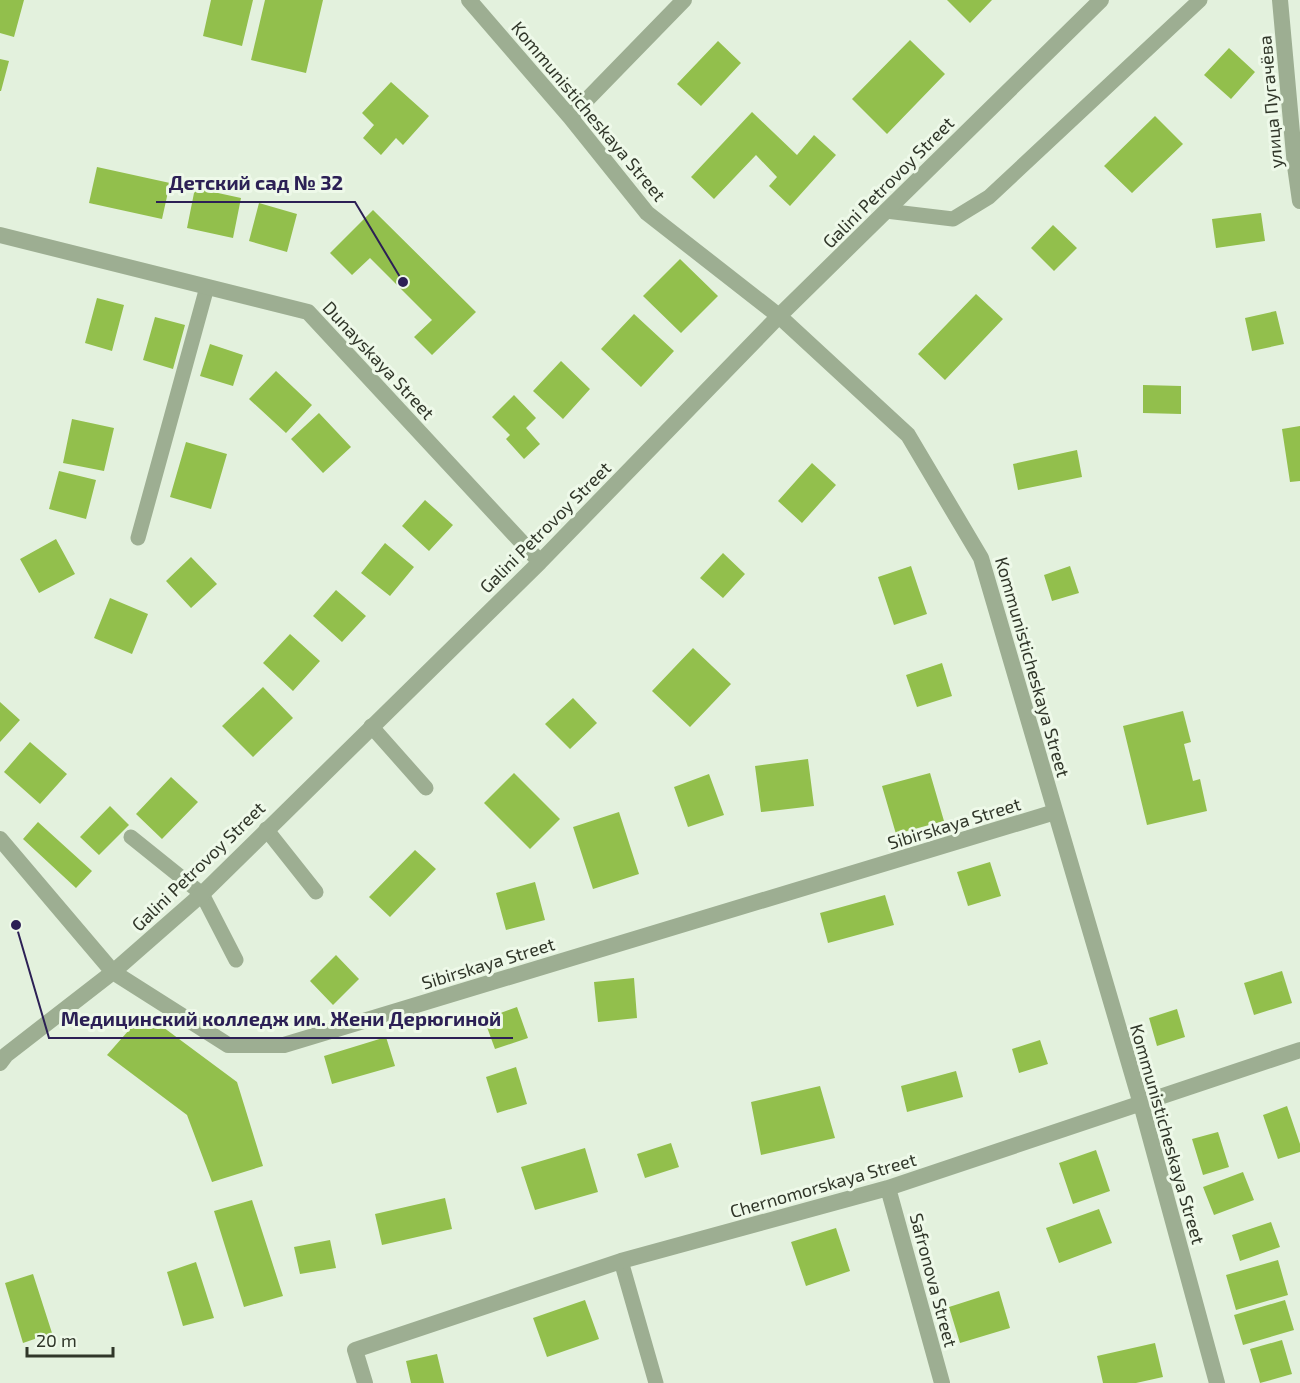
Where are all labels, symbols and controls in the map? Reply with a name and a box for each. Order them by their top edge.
street label: Kommunisticheskaya Street [507,16,671,206]
street label: улица Пугачёва [1253,35,1287,169]
street label: Galini Petrovoy Street [818,112,958,252]
callout: Детский сад № 32 [156,164,355,202]
text: Детский сад № 32 [169,170,343,194]
street label: Dunayskaya Street [319,296,440,424]
street label: Galini Petrovoy Street [475,457,615,597]
street label: Kommunisticheskaya Street [991,554,1075,780]
street label: Sibirskaya Street [885,792,1023,854]
street label: Galini Petrovoy Street [127,797,269,935]
street label: Sibirskaya Street [419,932,557,994]
callout: Медицинский колледж им. Жени Дерюгиной [49,1000,513,1038]
text: Медицинский колледж им. Жени Дерюгиной [61,1006,501,1030]
street label: Kommunisticheskaya Street [1126,1021,1210,1247]
street label: Chernomorskaya Street [727,1148,919,1222]
street label: Safronova Street [906,1211,963,1350]
scale bar [27,1320,112,1358]
text: 20 m [36,1329,77,1351]

